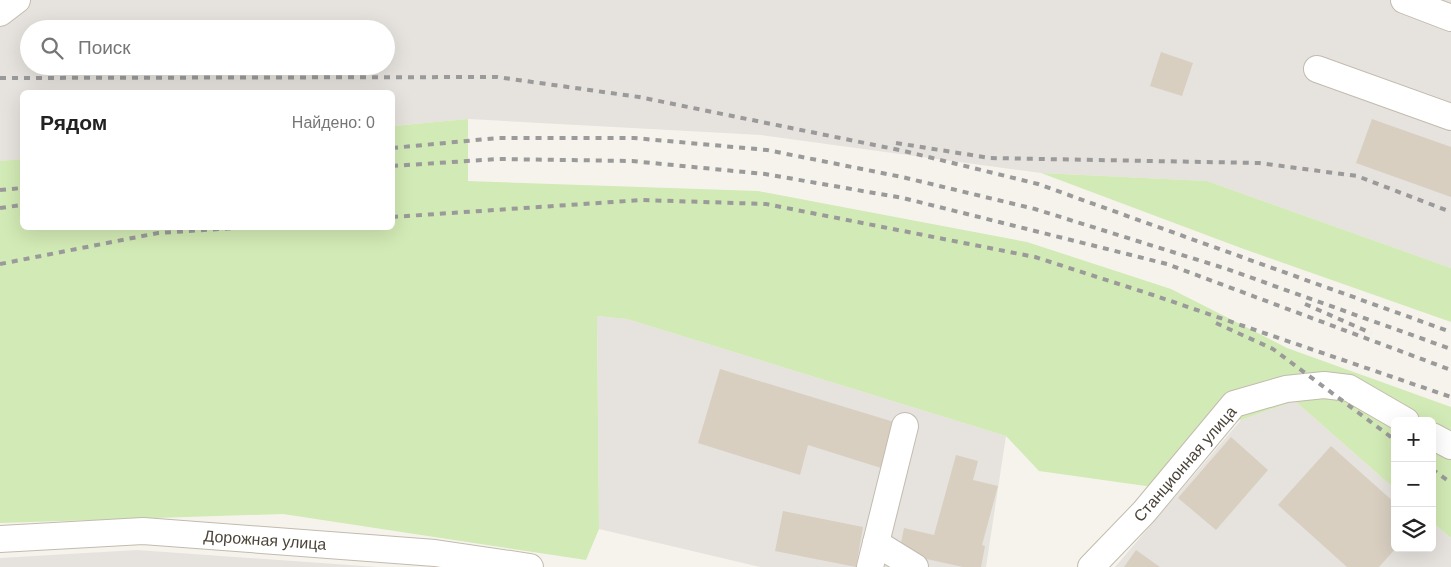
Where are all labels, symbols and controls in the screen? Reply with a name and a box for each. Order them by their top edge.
search box [20,20,395,75]
icon: search [38,34,66,62]
text: Поиск [78,37,131,58]
text: Рядом [40,111,107,134]
text: Найдено: 0 [292,114,375,131]
street label: Станционная улица [1130,403,1240,525]
map controls [1391,417,1436,552]
button: + [1391,417,1436,462]
button: − [1391,462,1436,507]
button: layers [1391,507,1436,552]
street label: Дорожная улица [203,527,327,553]

